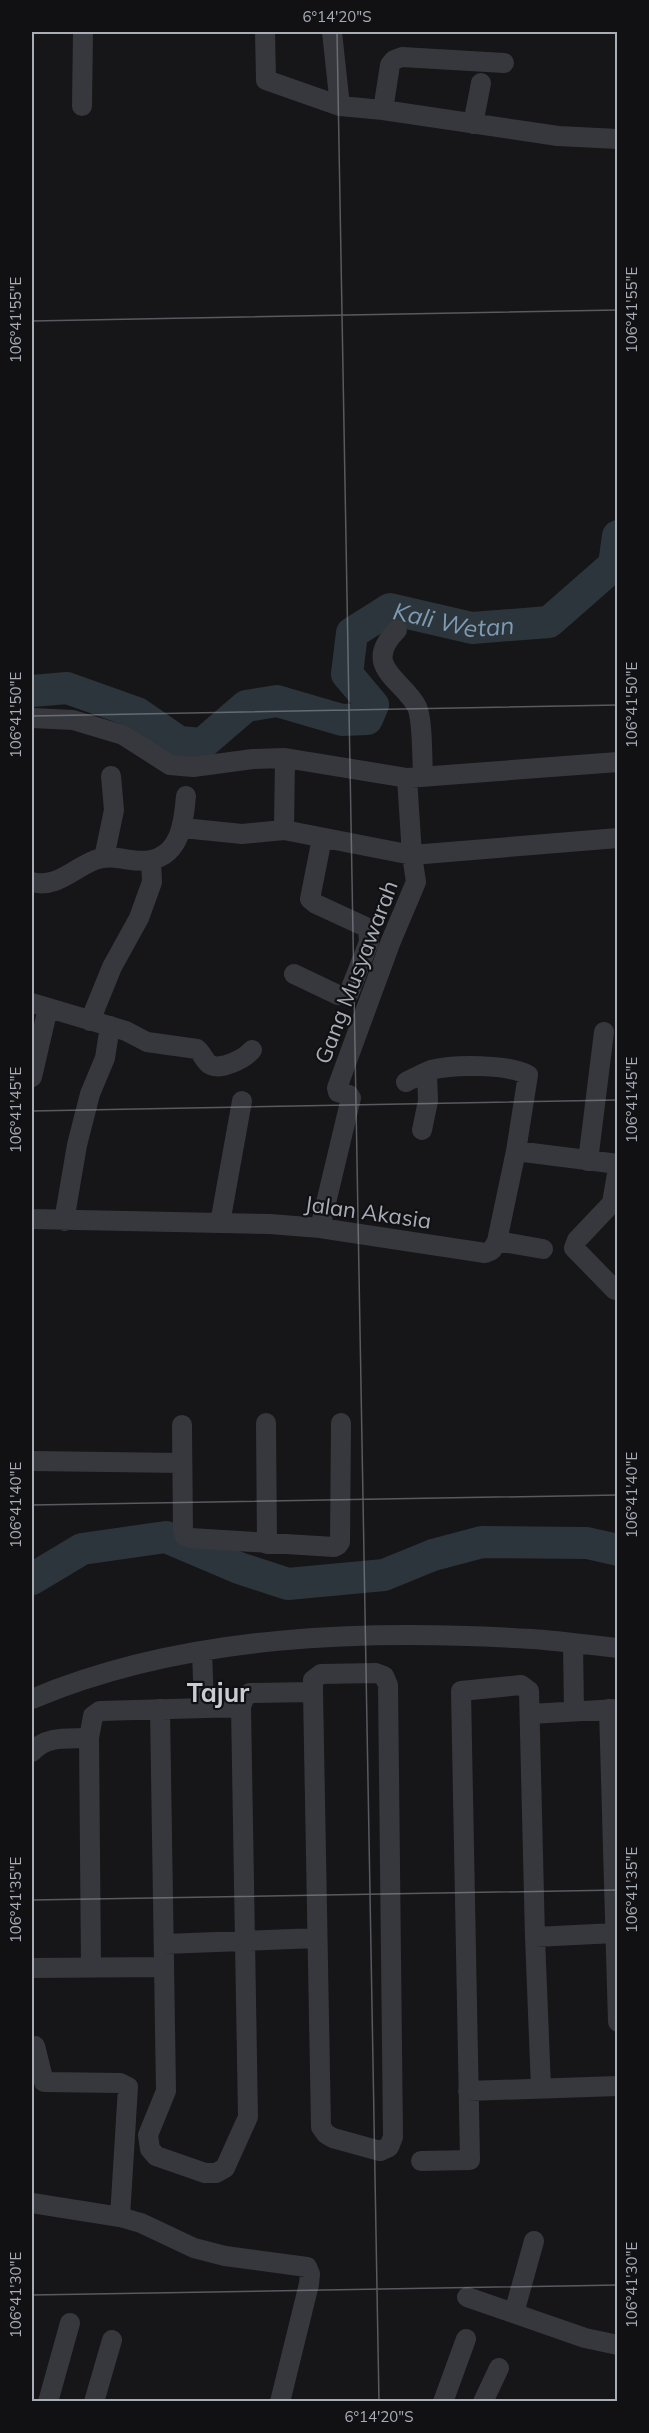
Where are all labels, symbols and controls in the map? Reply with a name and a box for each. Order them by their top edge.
text: 6°14'20"S [302,7,372,26]
text: 106°41'55"E [622,267,641,353]
text: 106°41'55"E [6,277,25,363]
water label: Kali Wetan [390,595,515,644]
text: 106°41'50"E [622,662,641,748]
text: 106°41'50"E [6,672,25,758]
street label: Gang Musyawarah [308,876,404,1068]
text: 106°41'45"E [622,1057,641,1143]
text: 106°41'45"E [6,1067,25,1153]
street label: Jalan Akasia [303,1189,433,1235]
text: 106°41'40"E [622,1452,641,1538]
text: 106°41'40"E [6,1462,25,1548]
district label: Tajur [187,1676,250,1709]
text: 106°41'35"E [622,1847,641,1933]
text: 106°41'35"E [6,1857,25,1943]
text: 106°41'30"E [622,2242,641,2328]
text: 106°41'30"E [6,2252,25,2338]
text: 6°14'20"S [344,2407,414,2426]

